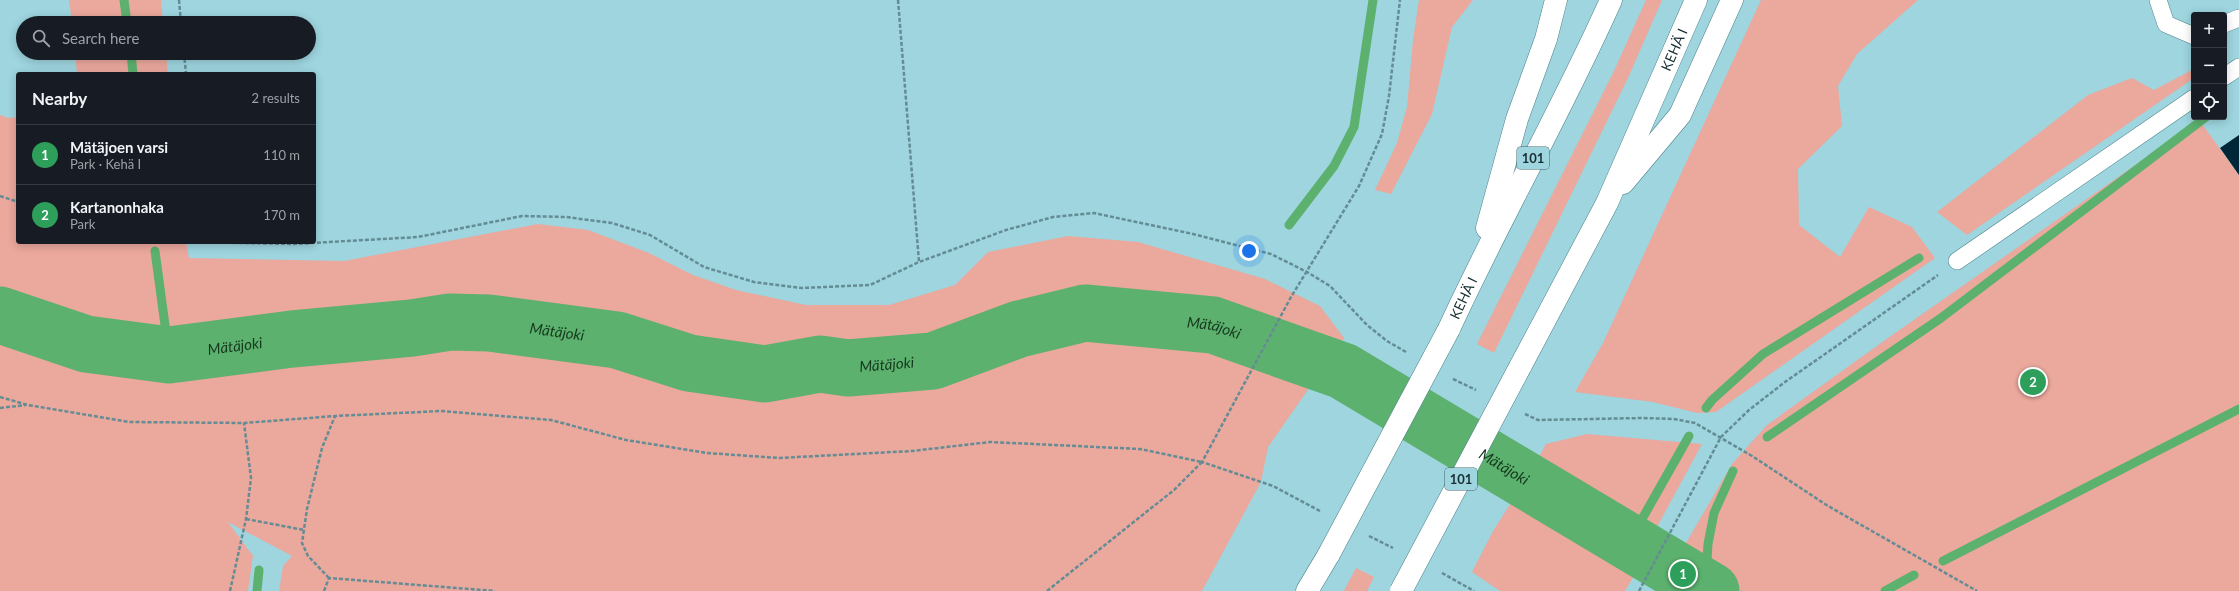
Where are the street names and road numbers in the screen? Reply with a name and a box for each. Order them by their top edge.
street label: KEHÄ I [1657,26,1690,73]
road number: 101 [1517,147,1549,169]
street label: KEHÄ I [1446,274,1480,322]
road number: 101 [1445,468,1477,490]

